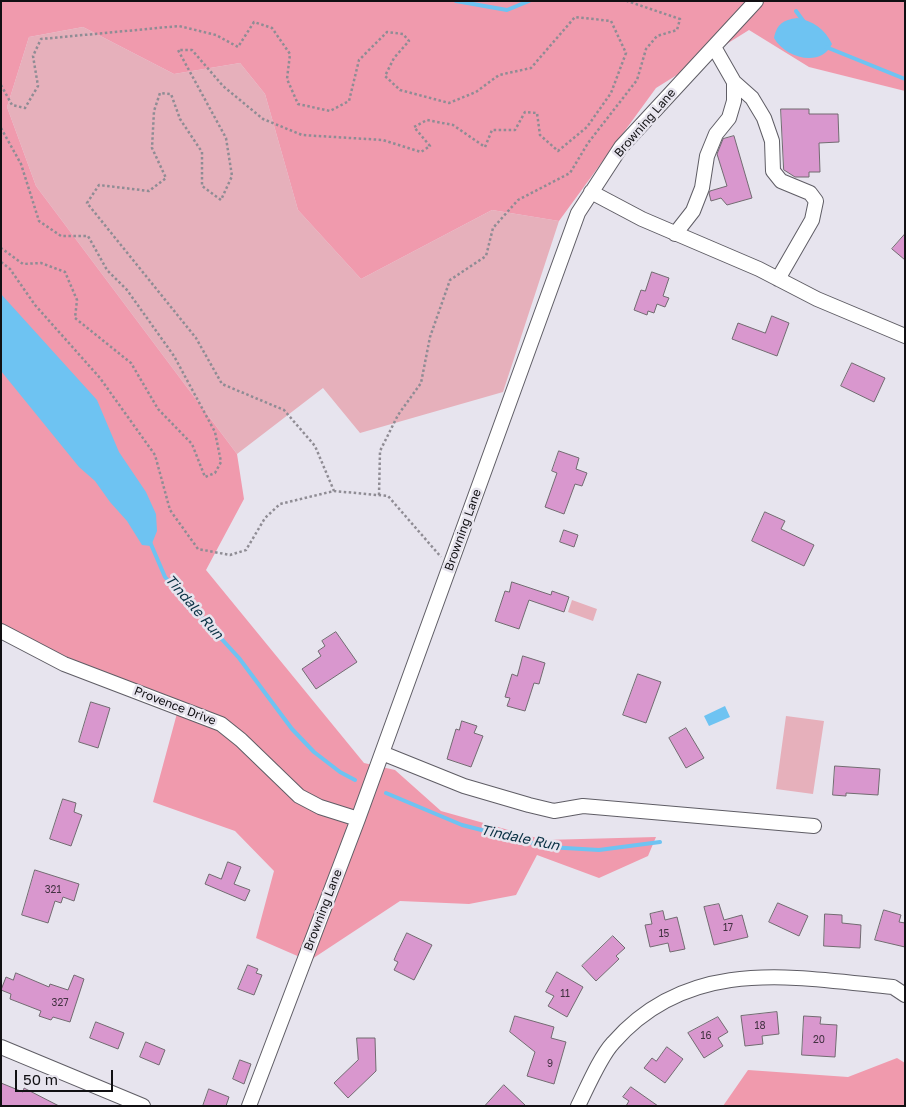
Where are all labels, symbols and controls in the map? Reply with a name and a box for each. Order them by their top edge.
street label: Browning Lane [611,86,679,160]
street label: Browning Lane [442,487,484,573]
water label: Tindale Run [161,571,227,643]
street label: Provence Drive [132,684,218,728]
water label: Tindale Run [479,821,561,855]
street label: Browning Lane [301,867,345,953]
house number: 321 [45,884,61,896]
house number: 17 [723,922,733,934]
house number: 15 [659,928,669,940]
house number: 11 [560,988,570,1000]
house number: 327 [52,997,68,1009]
house number: 18 [755,1020,765,1032]
house number: 16 [701,1030,711,1042]
house number: 20 [813,1034,825,1046]
house number: 9 [547,1058,553,1070]
scale bar [18,1060,115,1092]
text: 50 m [23,1070,58,1088]

